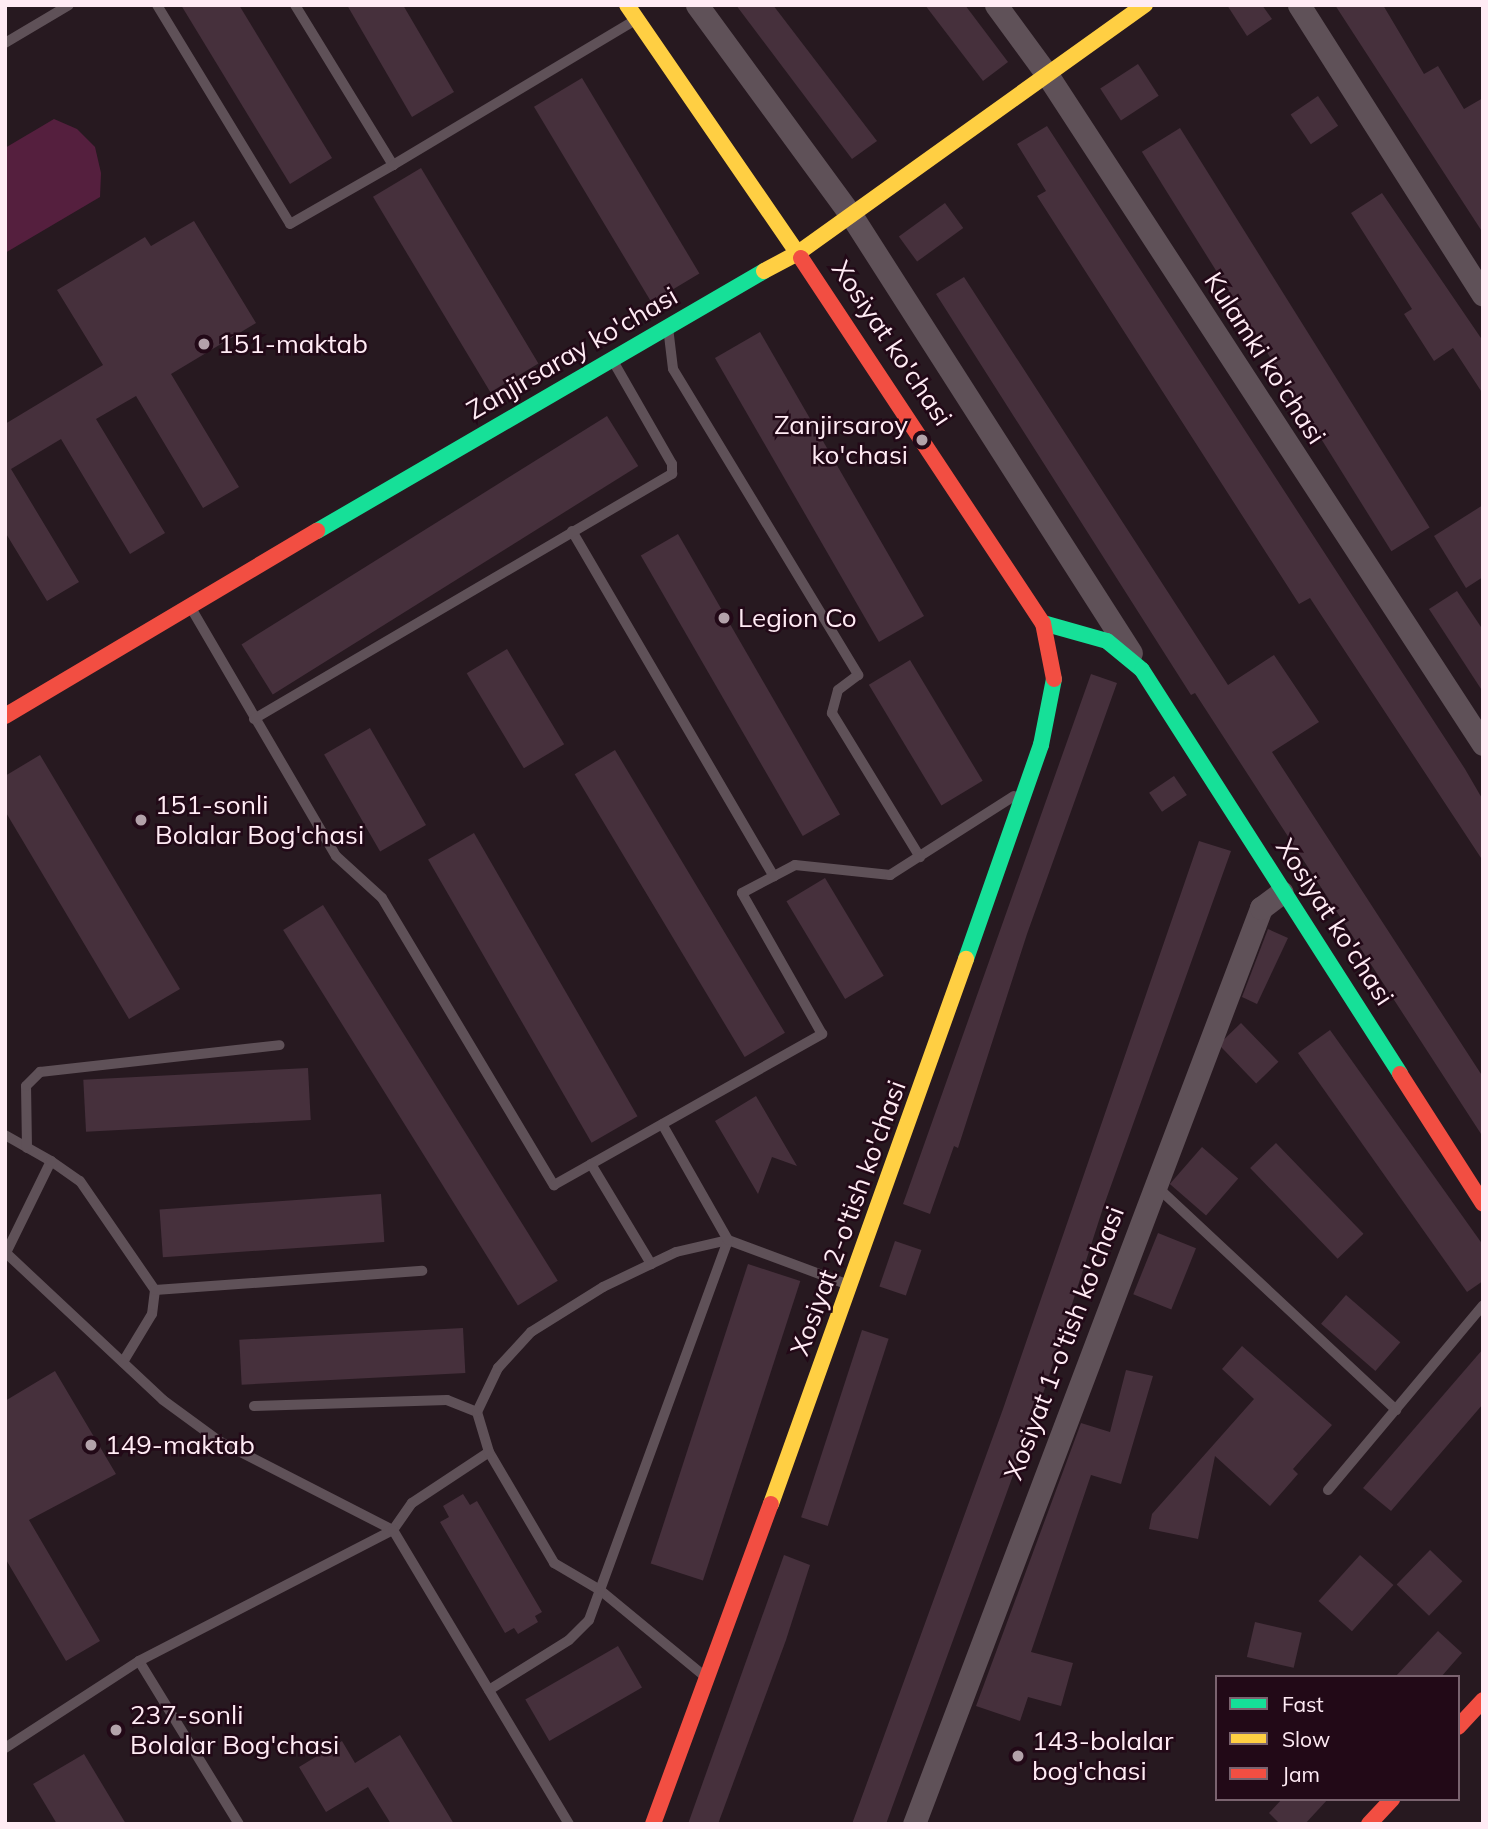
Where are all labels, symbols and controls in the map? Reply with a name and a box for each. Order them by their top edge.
street label: Xosiyat ko'chasi [825,255,959,431]
street label: Kulamki ko'chasi [1198,266,1332,450]
street label: Zanjirsaray ko'chasi [461,280,683,426]
place label: 151-maktab [218,328,368,360]
marker: 151-maktab [196,336,212,352]
place label: Zanjirsaroy ko'chasi [774,409,908,471]
marker: Zanjirsaroy ko'chasi [914,432,930,448]
place label: Legion Co [738,602,857,634]
marker: Legion Co [716,610,732,626]
place label: 151-sonli Bolalar Bog'chasi [155,789,364,850]
marker: 151-sonli Bolalar Bog'chasi [133,812,149,828]
street label: Xosiyat ko'chasi [1270,833,1400,1011]
street label: Xosiyat 2-o'tish ko'chasi [784,1076,912,1360]
street label: Xosiyat 1-o'tish ko'chasi [997,1202,1131,1484]
place label: 149-maktab [105,1429,255,1461]
marker: 149-maktab [83,1437,99,1453]
legend [1215,1675,1460,1801]
text: Fast [1282,1691,1324,1717]
place label: 237-sonli Bolalar Bog'chasi [130,1699,339,1760]
marker: 237-sonli Bolalar Bog'chasi [108,1722,124,1738]
place label: 143-bolalar bog'chasi [1032,1725,1173,1786]
text: Slow [1282,1726,1330,1752]
marker: 143-bolalar bog'chasi [1010,1748,1026,1764]
text: Jam [1282,1761,1320,1787]

